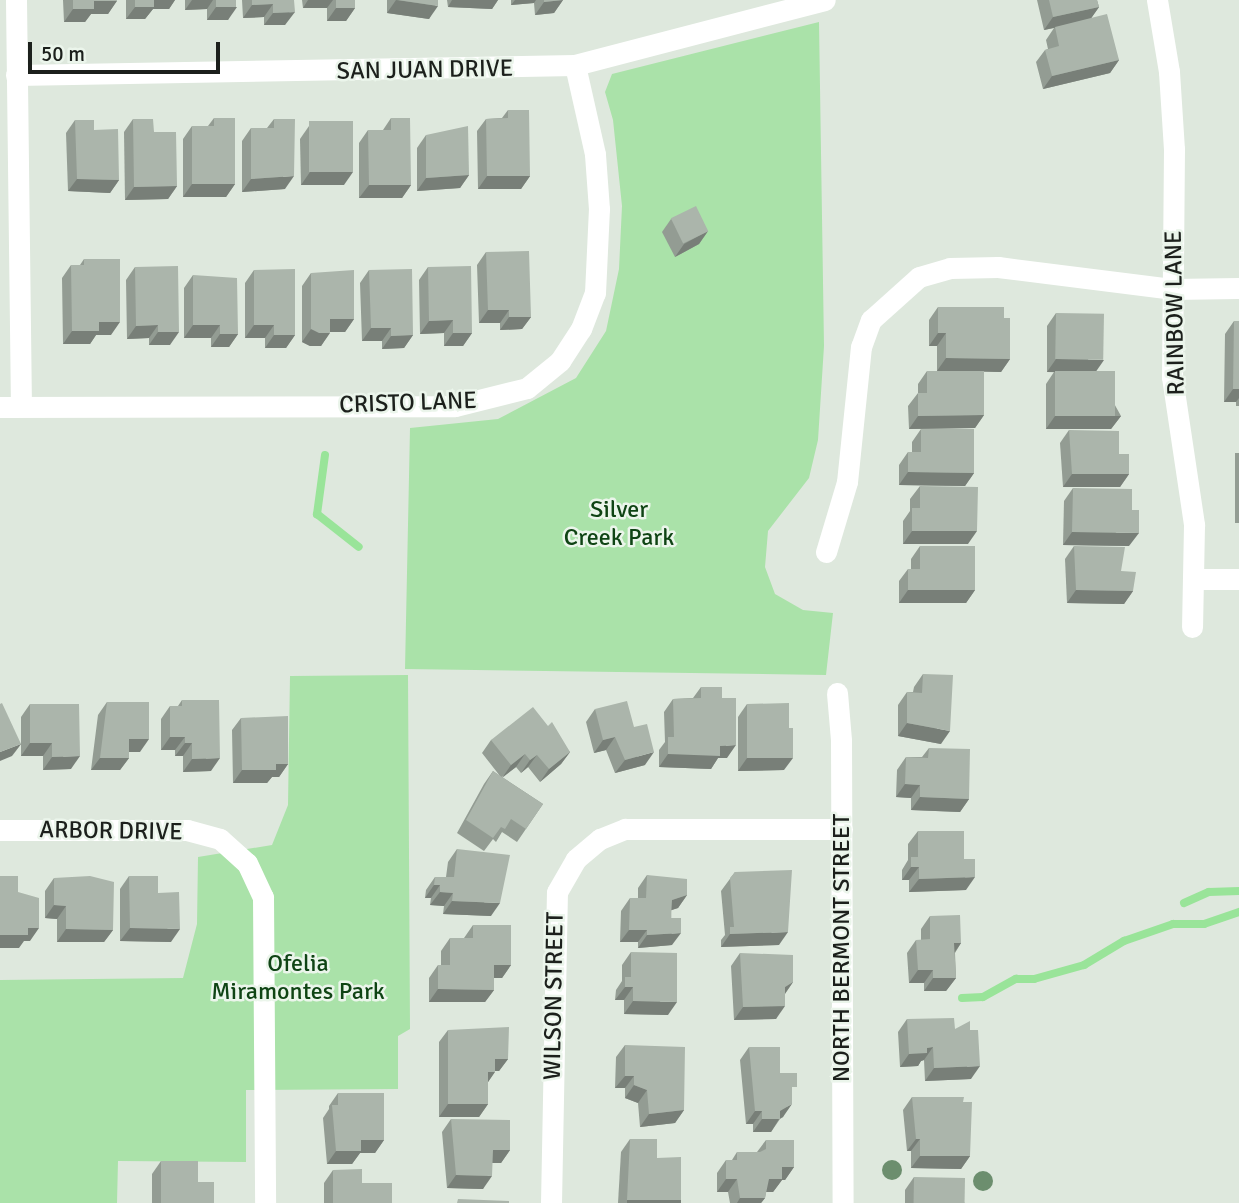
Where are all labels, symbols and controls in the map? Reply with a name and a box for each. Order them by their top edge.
scale bar [32,28,224,72]
text: 50 m [41,41,85,67]
street label: SAN JUAN DRIVE [336,54,514,86]
street label: RAINBOW LANE [1159,230,1191,396]
street label: CRISTO LANE [339,386,477,420]
park label: Silver Creek Park [564,496,674,552]
street label: NORTH BERMONT STREET [828,814,856,1082]
street label: ARBOR DRIVE [39,815,183,847]
street label: WILSON STREET [538,912,570,1080]
park label: Ofelia Miramontes Park [211,950,385,1006]

